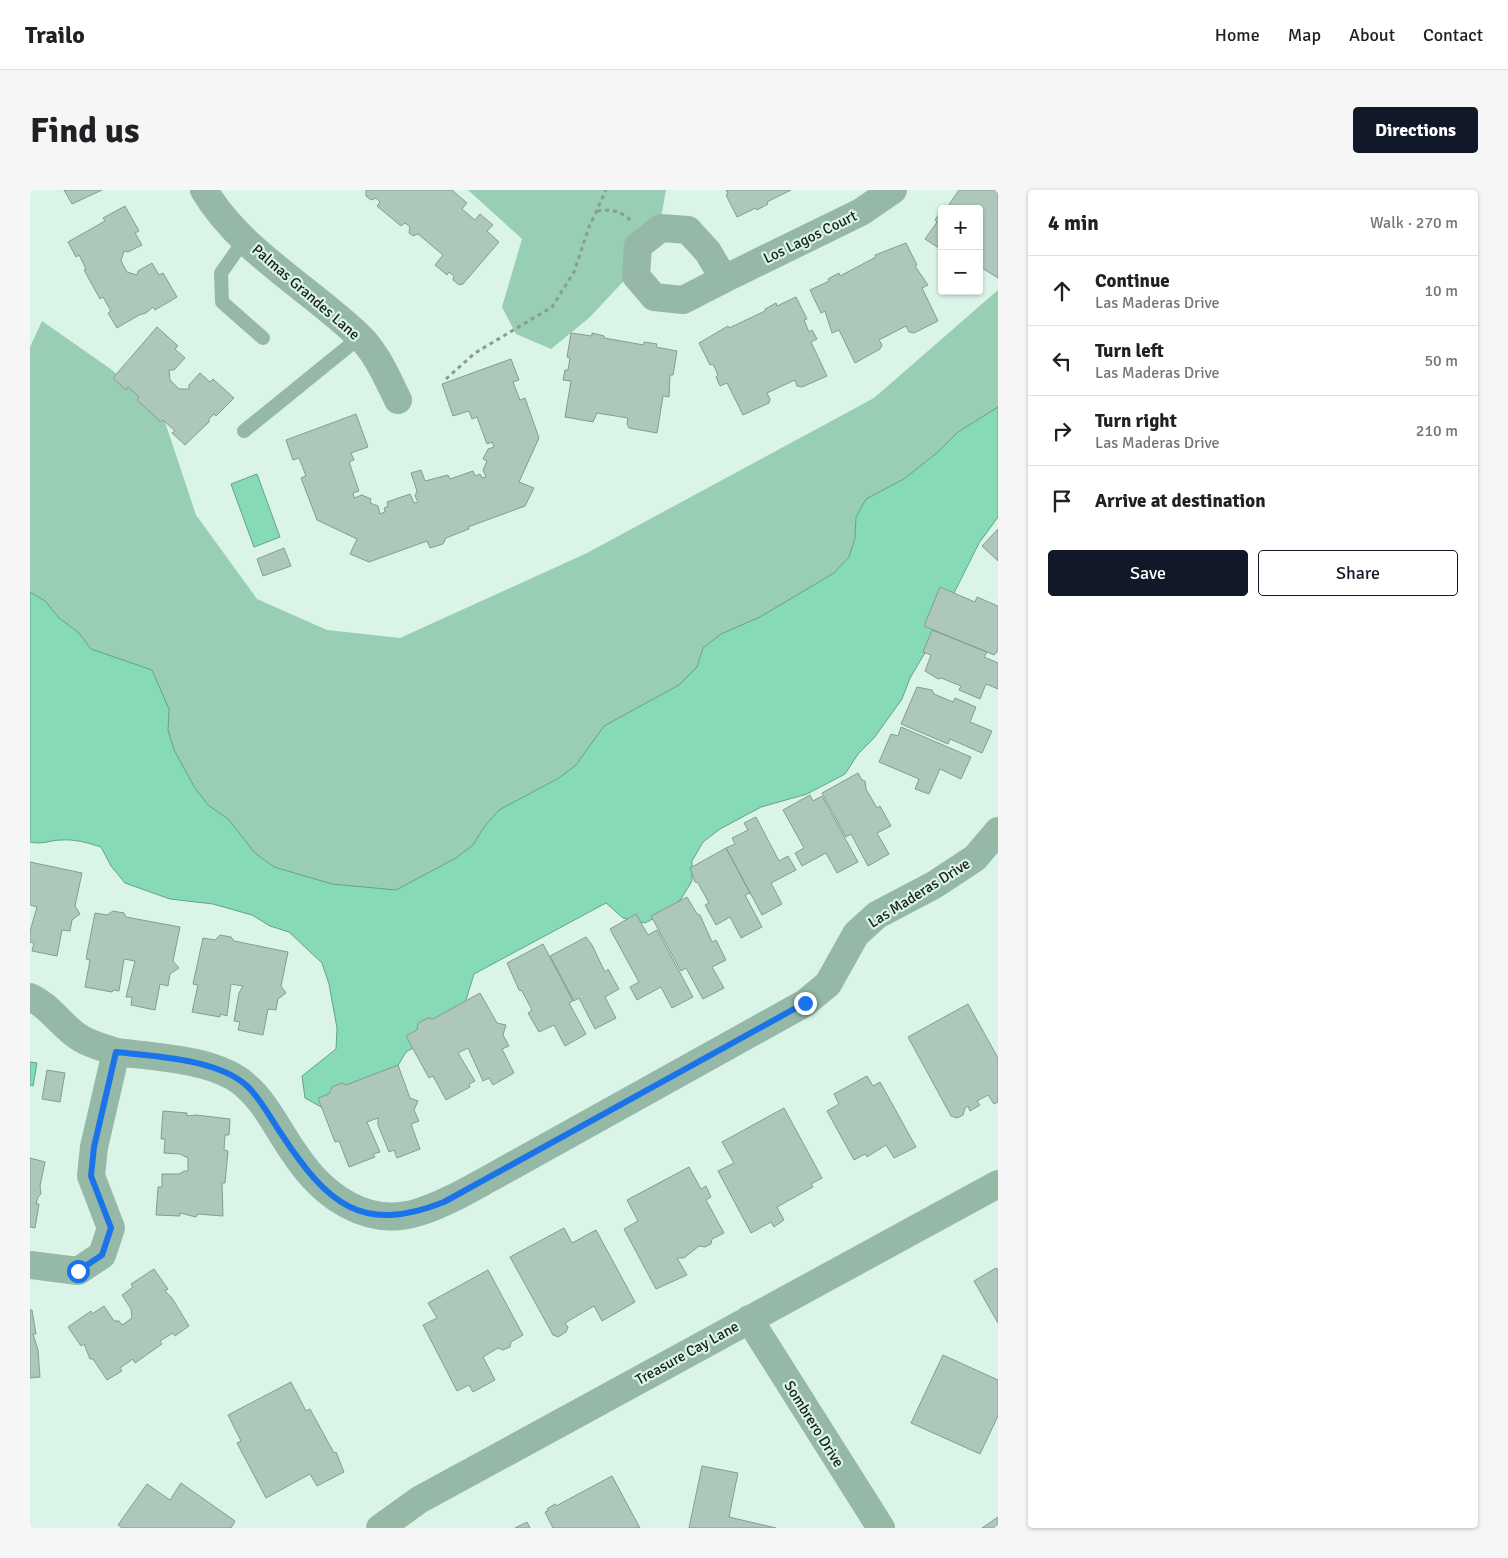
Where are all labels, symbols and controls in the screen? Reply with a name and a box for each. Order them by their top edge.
text: Trailo [25,20,85,50]
text: Home [1215,24,1260,46]
text: Map [1288,24,1321,46]
text: About [1349,24,1395,46]
text: Contact [1423,24,1483,46]
button: Directions [1353,107,1478,153]
text: Find us [30,109,140,152]
map controls [938,205,983,295]
button: + [938,205,983,250]
street label: Los Lagos Court [760,207,860,267]
text: 4 min [1048,210,1099,236]
text: Walk · 270 m [1370,213,1458,233]
street label: Palmas Grandes Lane [248,240,364,344]
button: − [938,250,983,295]
text: Continue [1095,269,1170,293]
icon: ahead [1048,277,1076,305]
text: 10 m [1424,281,1458,301]
text: Las Maderas Drive [1095,293,1219,313]
text: Turn left [1095,339,1164,363]
icon: left [1048,347,1076,375]
text: 50 m [1424,351,1458,371]
text: Las Maderas Drive [1095,363,1219,383]
text: Turn right [1095,409,1177,433]
icon: right [1048,417,1076,445]
text: 210 m [1416,421,1458,441]
text: Las Maderas Drive [1095,433,1219,453]
icon: arrive [1048,487,1076,515]
text: Arrive at destination [1095,489,1266,513]
button: Save [1048,550,1248,596]
button: Share [1258,550,1458,596]
street label: Las Maderas Drive [865,854,973,932]
route end [794,992,817,1015]
route start [67,1260,90,1283]
street label: Treasure Cay Lane [632,1317,742,1389]
street label: Sombrero Drive [780,1377,848,1471]

